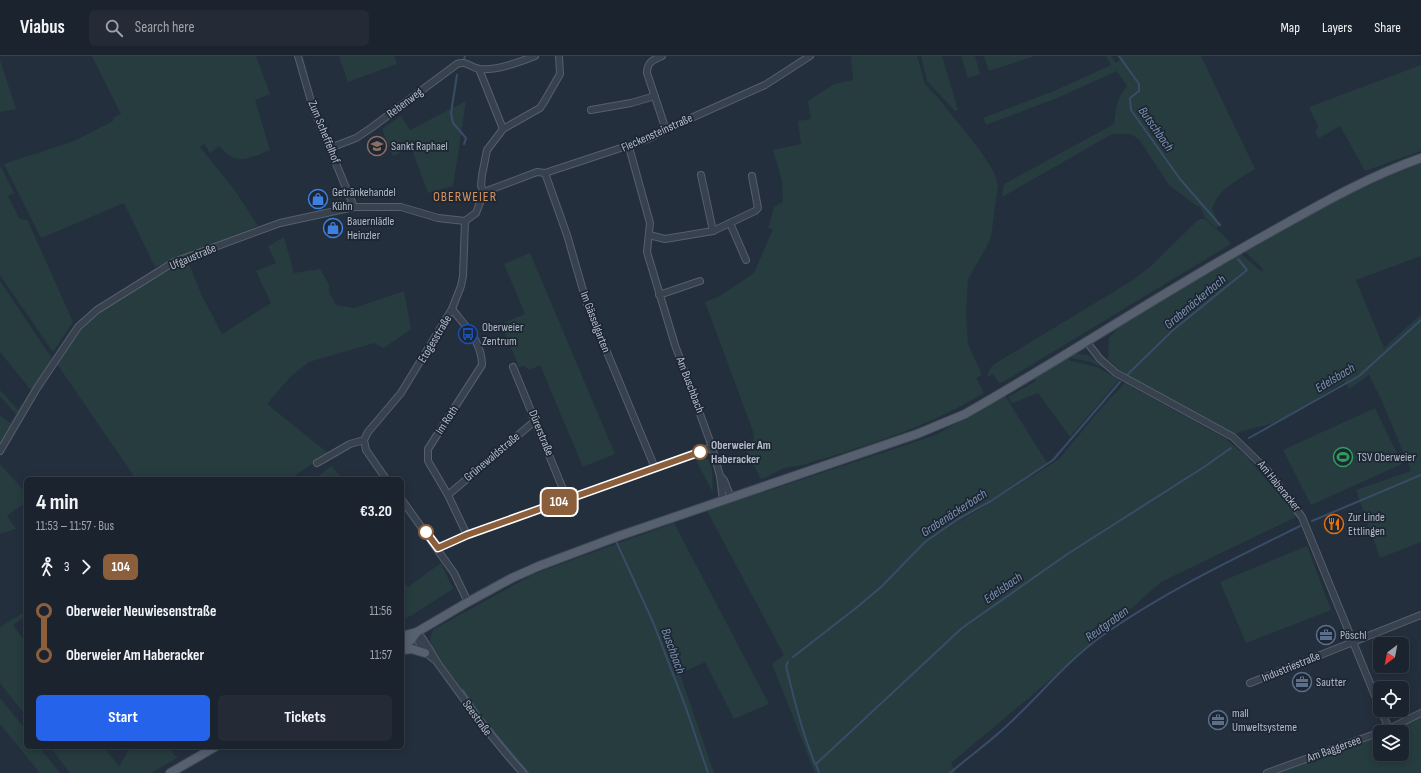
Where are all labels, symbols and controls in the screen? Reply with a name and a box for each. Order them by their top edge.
search box [89,10,369,46]
text: Viabus [20,16,65,39]
icon: search [103,17,125,39]
text: Search here [135,18,194,37]
text: Map [1280,19,1300,36]
text: Layers [1322,19,1352,36]
text: Share [1374,19,1401,36]
street label: Rebenweg [384,84,426,121]
street label: Zum Scheffelhof [305,98,344,166]
water label: Butschbach [1135,104,1177,155]
street label: Fleckensteinstraße [619,111,695,155]
school or university icon: Sankt Raphael [366,135,388,157]
place label: Sankt Raphael [391,139,448,154]
place label: Getränkehandel Kühn [332,185,396,214]
shop icon: Getränkehandel Kühn [307,188,329,210]
district label: OBERWEIER [433,188,497,205]
place label: Bauernlädle Heinzler [347,214,395,243]
shop icon: Bauernlädle Heinzler [322,217,344,239]
street label: Ufgaustraße [167,240,219,274]
water label: Grabenäckerbach [1161,271,1230,332]
street label: Im Gässelgarten [576,289,614,355]
street label: Etogesstraße [415,312,455,366]
place label: Oberweier Zentrum [482,320,524,349]
bus stop icon: Oberweier Zentrum [457,323,479,345]
street label: Am Buschbach [672,354,708,415]
water label: Edelsbach [1312,360,1358,396]
street label: Im Roth [432,403,462,437]
street label: Dürerstraße [525,408,557,458]
street label: Grünewaldstraße [461,429,523,485]
place label: Oberweier Am Haberacker [711,438,771,467]
marker: Oberweier Am Haberacker [692,444,708,460]
sports icon: TSV Oberweier [1332,446,1354,468]
place label: TSV Oberweier [1357,450,1416,465]
street label: Am Haberacker [1253,457,1304,515]
water label: Grabenäckerbach [918,485,991,540]
text: 4 min [36,489,79,516]
line badge: 104 [536,489,582,515]
text: 104 [550,493,568,510]
text: €3.20 [360,502,392,521]
place label: Zur Linde Ettlingen [1348,510,1385,539]
restaurant icon: Zur Linde Ettlingen [1323,513,1345,535]
text: 11:53 – 11:57 · Bus [36,518,114,534]
unlabelled marker [418,524,434,540]
icon: walk [36,556,58,578]
icon: forward [75,556,97,578]
text: 104 [111,558,130,575]
text: 3 [64,559,69,575]
water label: Edelsbach [981,569,1026,607]
text: Oberweier Neuwiesenstraße [66,602,216,621]
text: 11:56 [370,603,392,619]
water label: Reutgraben [1082,603,1132,645]
office icon: Pöschl [1315,624,1337,646]
water label: Buschbach [657,626,689,676]
place label: Pöschl [1340,628,1367,643]
north arrow [1373,637,1409,673]
map controls [1373,637,1409,761]
text: Oberweier Am Haberacker [66,646,204,665]
text: 11:57 [370,647,392,663]
street label: Industriestraße [1260,648,1323,686]
office icon: Sautter [1291,671,1313,693]
place label: Sautter [1316,675,1347,690]
button: locate [1373,681,1409,717]
button: Start [36,695,210,741]
button: Tickets [218,695,392,741]
street label: Seestraße [459,697,495,739]
place label: mall Umweltsysteme [1232,706,1297,735]
office icon: mall Umweltsysteme [1207,709,1229,731]
button: layers [1373,725,1409,761]
street label: Am Baggersee [1304,732,1363,766]

